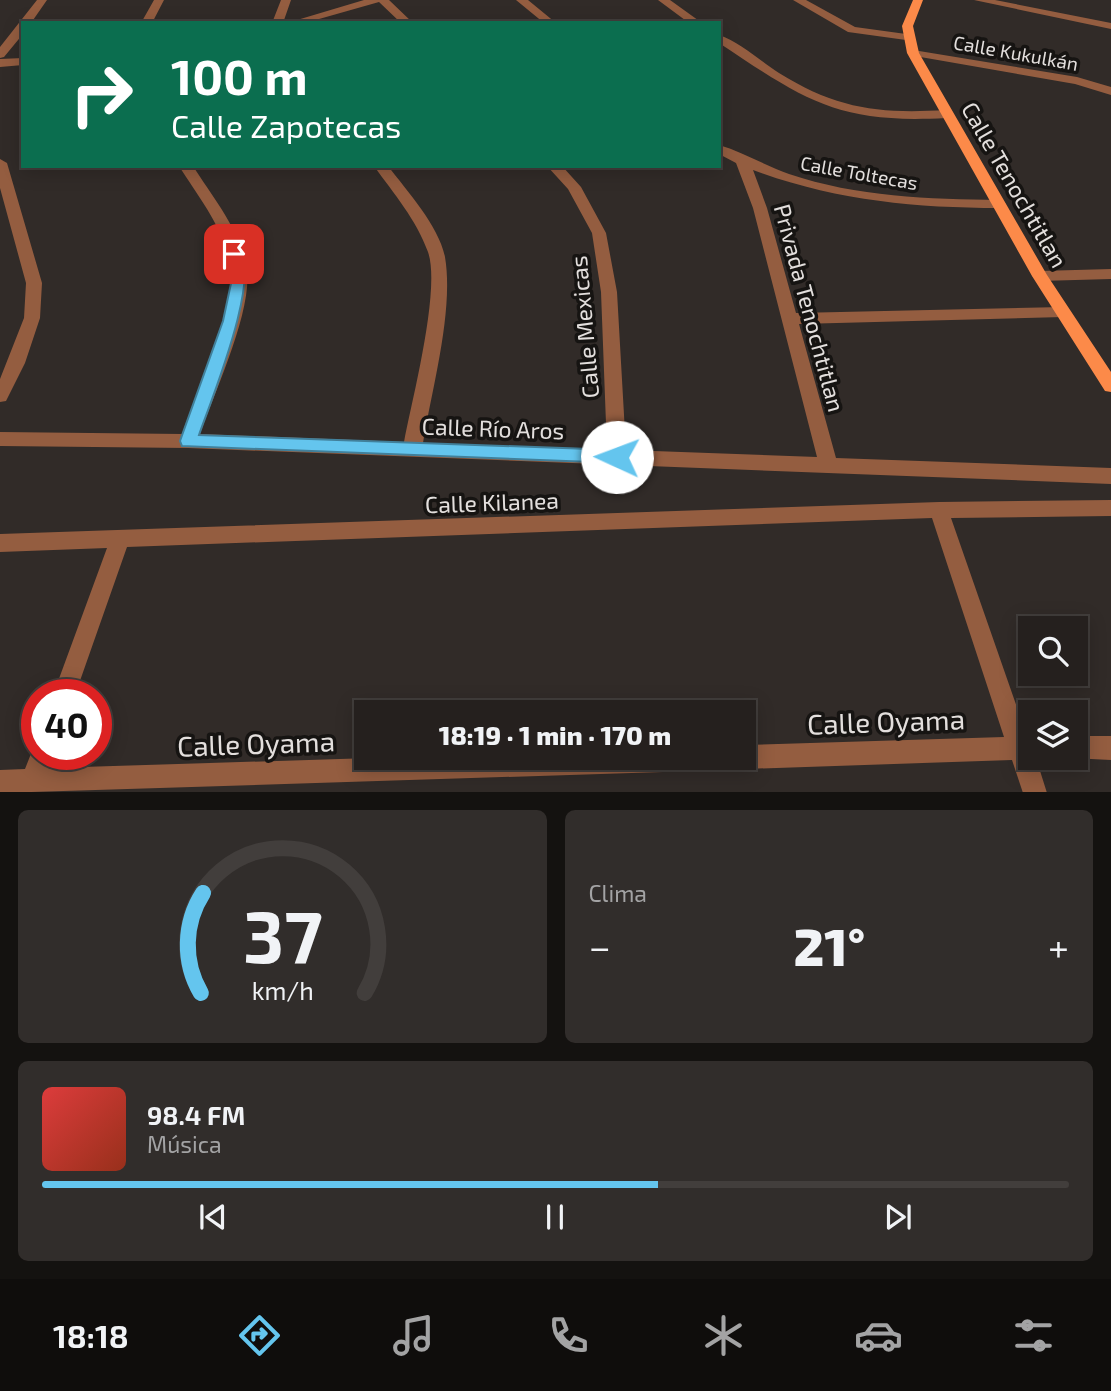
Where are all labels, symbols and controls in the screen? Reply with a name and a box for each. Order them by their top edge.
street label: Calle Kukulkán [952,30,1080,75]
text: 100 m [171,46,308,105]
icon: right [56,49,147,140]
street label: Calle Tenochtitlan [956,97,1074,272]
text: Calle Zapotecas [171,106,401,144]
street label: Calle Toltecas [799,151,919,194]
street label: Privada Tenochtitlan [769,201,851,415]
pin [204,224,264,284]
icon: arrive [215,235,253,273]
street label: Calle Mexicas [564,255,604,399]
street label: Calle Río Aros [421,412,565,444]
position arrow [580,420,654,494]
street label: Calle Kilanea [425,486,559,518]
map controls [1018,616,1088,770]
button: search [1018,616,1088,686]
speed limit sign: 40 [21,679,112,770]
button: layers [1018,700,1088,770]
street label: Calle Oyama [806,701,965,741]
text: 18:19 · 1 min · 170 m [439,719,671,750]
street label: Calle Oyama [176,723,335,763]
text: Clima [589,879,647,907]
text: 37 [242,890,322,978]
text: 21° [794,914,865,976]
text: − [589,923,611,969]
text: + [1048,923,1069,969]
text: km/h [251,974,313,1004]
text: 98.4 FM [147,1099,245,1130]
text: Música [147,1130,222,1158]
icon: previous [194,1198,232,1236]
icon: pause [536,1198,574,1236]
icon: next [879,1198,917,1236]
icon: directions [235,1311,284,1360]
icon: music [389,1311,438,1360]
icon: phone [544,1311,593,1360]
icon: climate [699,1311,748,1360]
icon: car [854,1311,903,1360]
icon: filters [1009,1311,1058,1360]
text: 18:18 [53,1316,129,1354]

